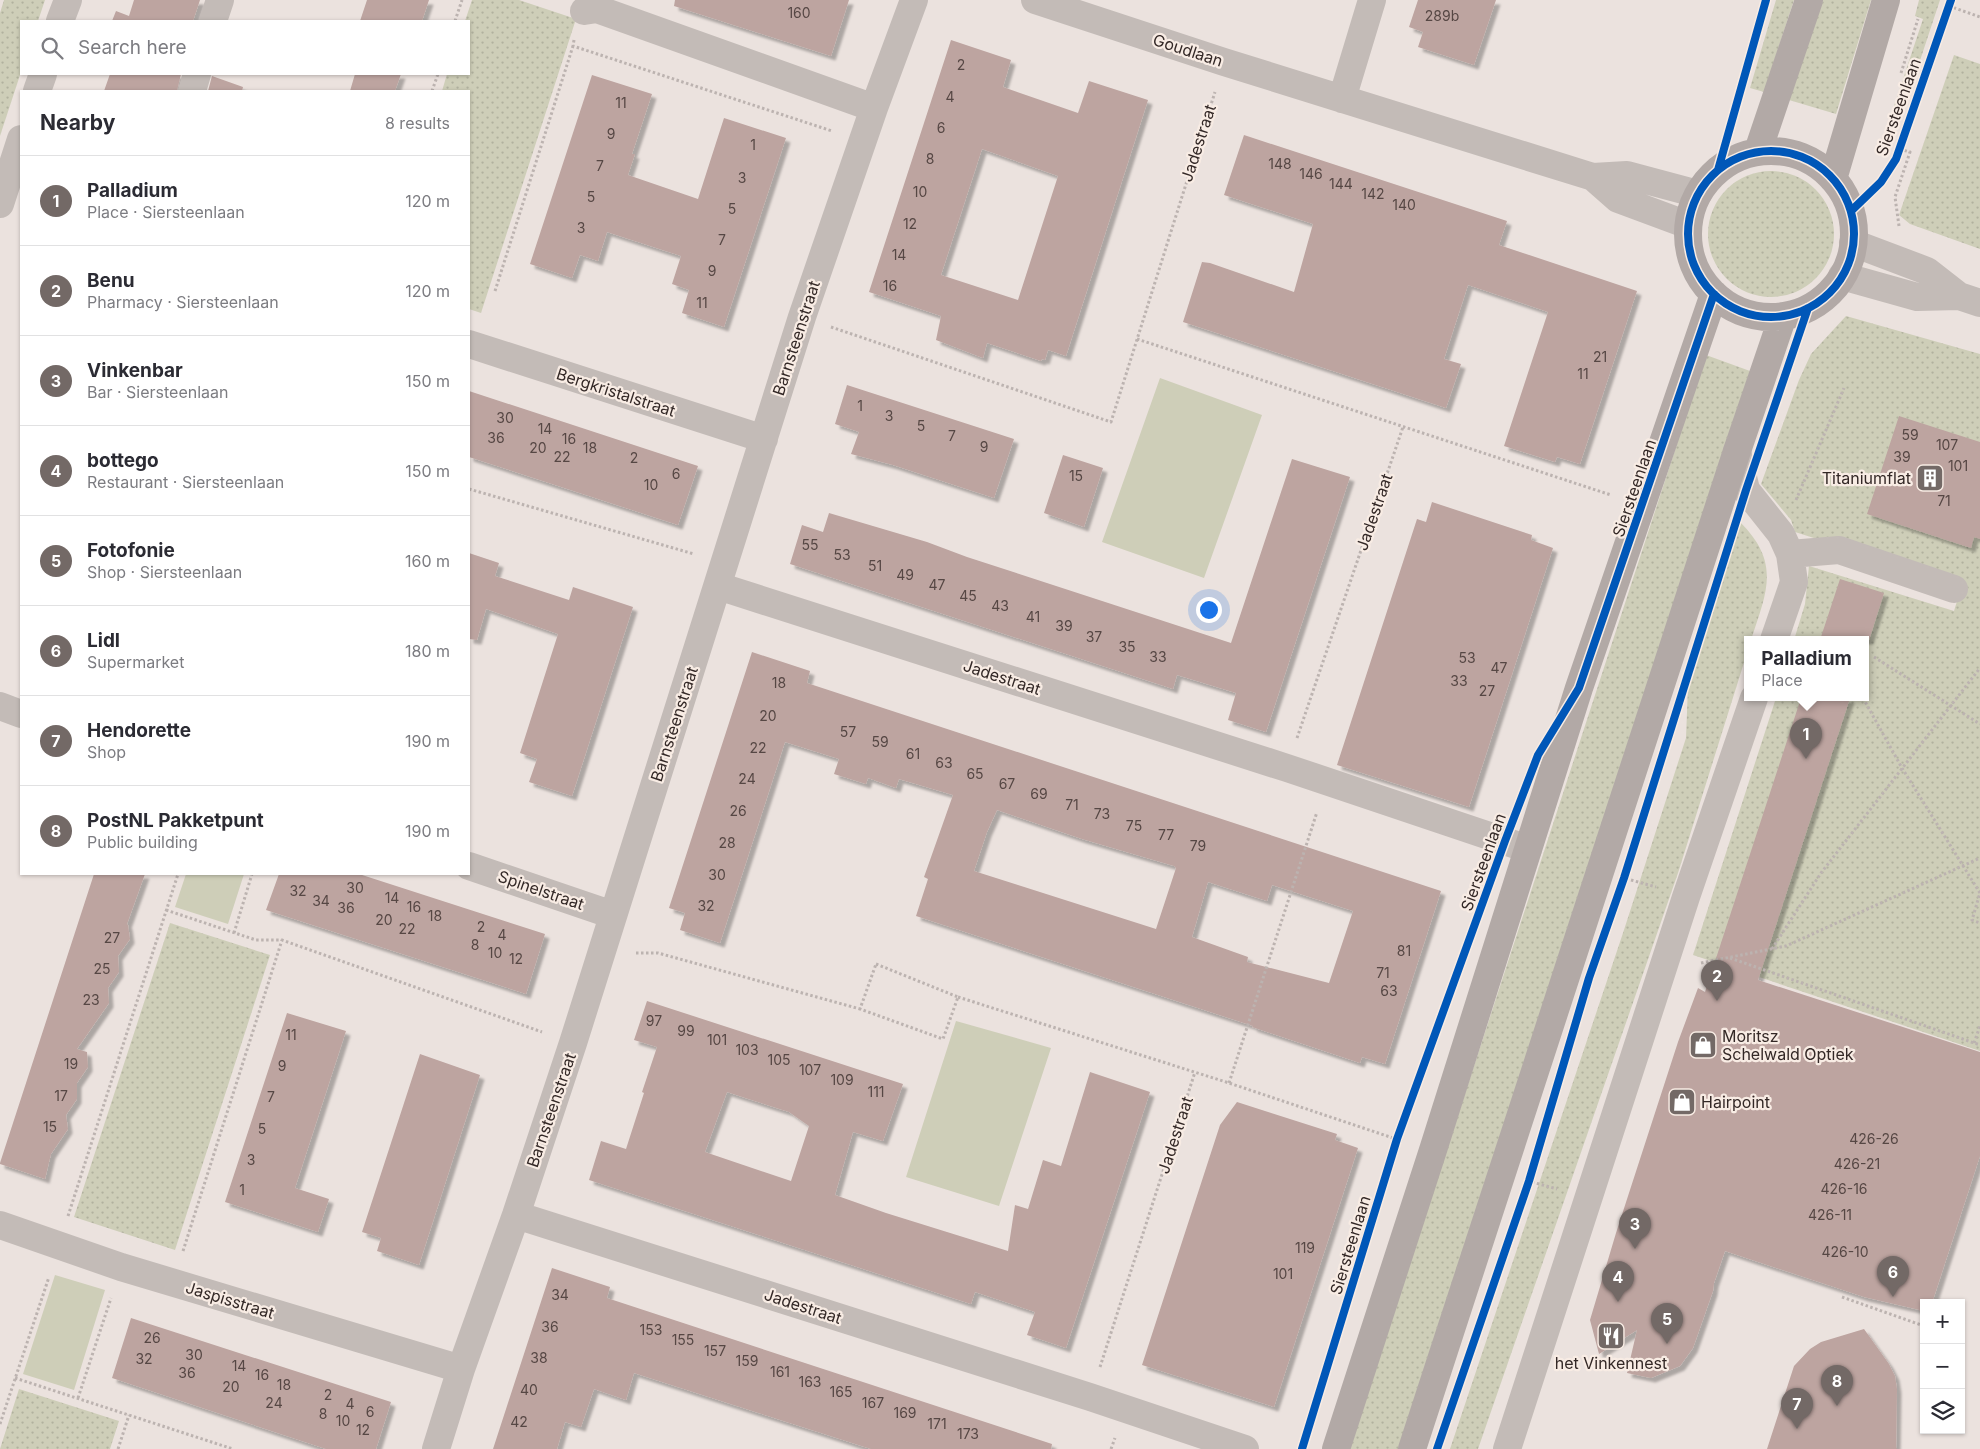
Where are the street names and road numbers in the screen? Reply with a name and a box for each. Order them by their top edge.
street label: Goudlaan [1151,29,1225,71]
street label: Siersteenlaan [1871,55,1925,159]
street label: Jadestraat [1176,102,1220,184]
street label: Barnsteenstraat [768,278,824,398]
street label: Bergkristalstraat [554,363,678,421]
street label: Siersteenlaan [1608,436,1660,540]
street label: Jadestraat [1351,471,1397,553]
street label: Jadestraat [961,655,1043,699]
street label: Barnsteenstraat [646,664,702,784]
street label: Siersteenlaan [1456,810,1510,914]
street label: Spinelstraat [495,866,587,914]
street label: Barnsteenstraat [522,1050,580,1170]
street label: Jadestraat [1153,1094,1197,1176]
street label: Siersteenlaan [1325,1193,1375,1297]
street label: Jaspisstraat [183,1277,277,1323]
street label: Jadestraat [762,1284,844,1328]

